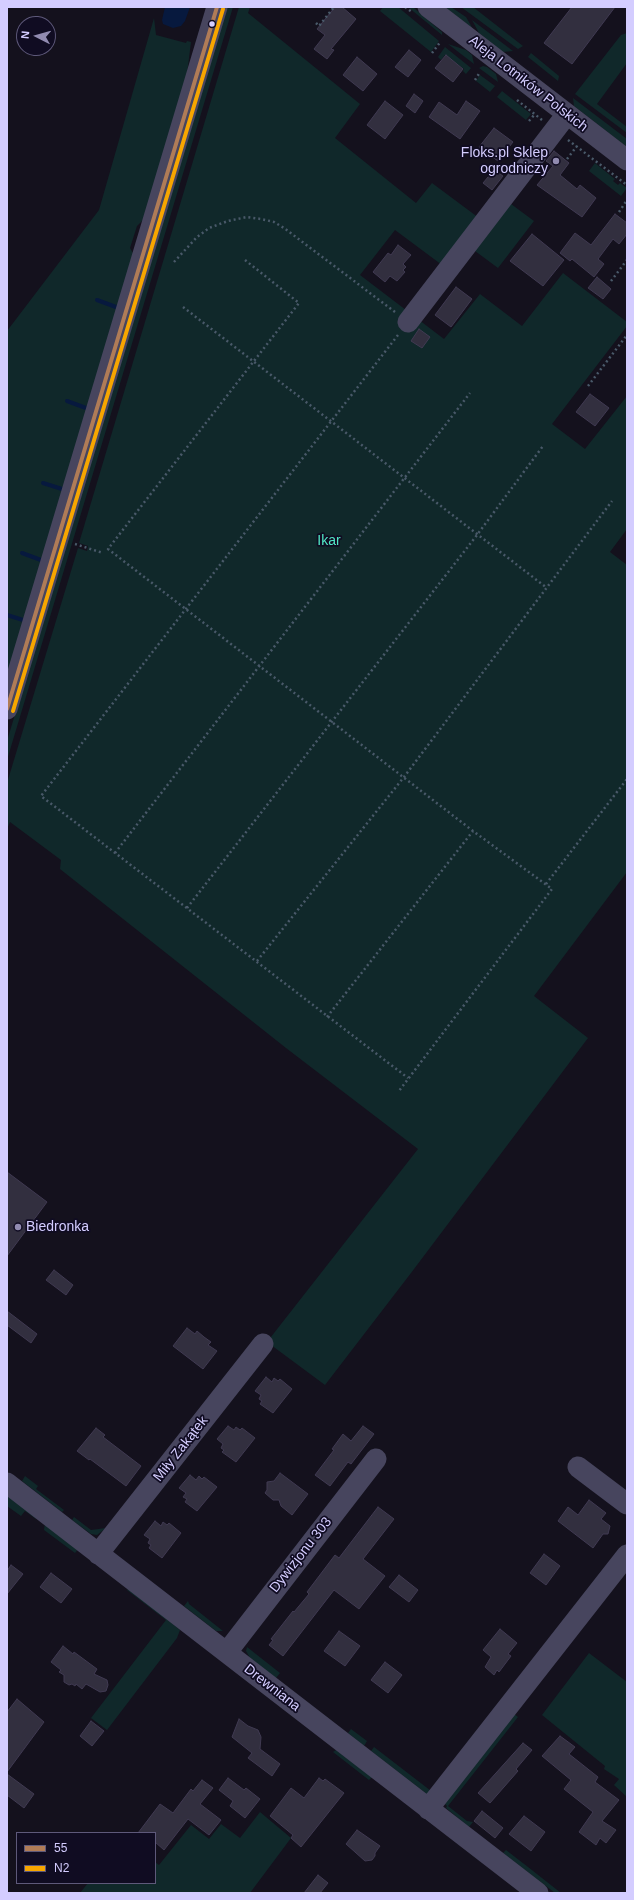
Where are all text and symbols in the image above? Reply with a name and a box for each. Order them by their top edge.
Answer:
north arrow [16,16,56,56]
unlabelled marker [207,19,217,29]
text: N [19,30,31,39]
street label: Aleja Lotników Polskich [465,32,591,136]
place label: Floks.pl Sklep ogrodniczy [461,145,548,178]
marker: Floks.pl Sklep ogrodniczy [551,156,561,166]
park label: Ikar [317,533,341,549]
place label: Biedronka [26,1219,89,1235]
marker: Biedronka [13,1222,23,1232]
street label: Miły Zakątek [150,1413,212,1485]
street label: Dywizjonu 303 [266,1514,336,1596]
street label: Drewniana [240,1661,304,1715]
legend [16,1832,156,1884]
text: 55 [54,1841,67,1855]
text: N2 [54,1861,69,1875]

